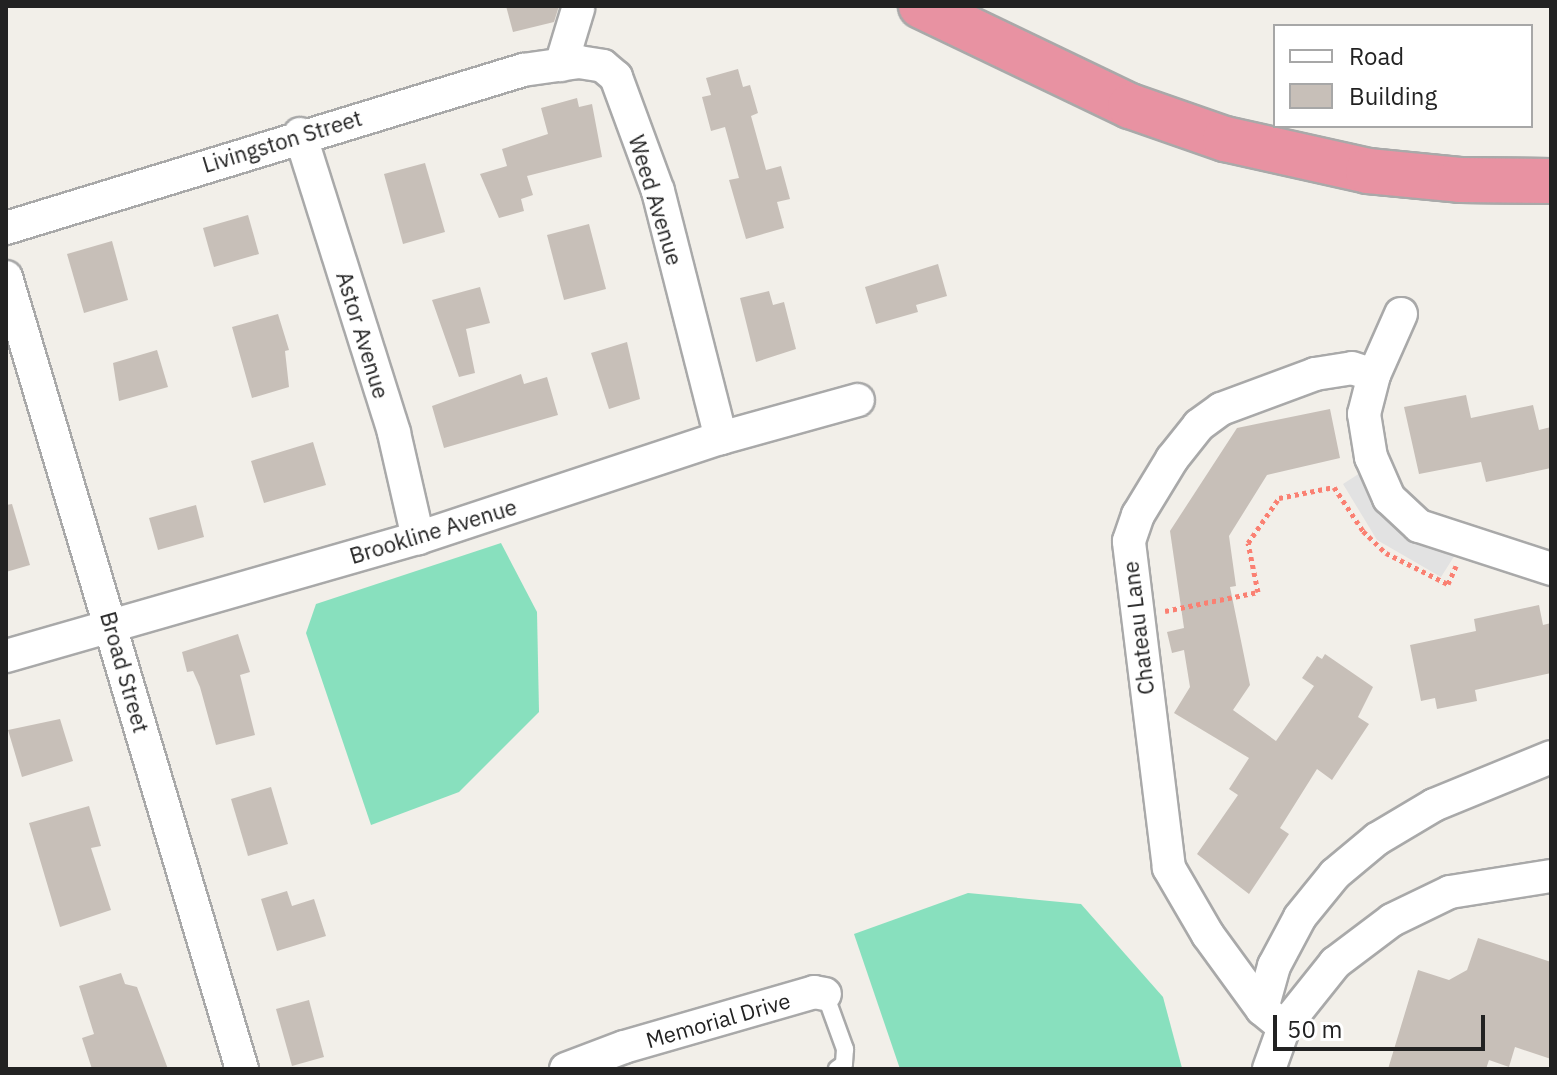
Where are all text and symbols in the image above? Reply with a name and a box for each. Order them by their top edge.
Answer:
legend [1273,24,1533,128]
text: Road [1349,40,1404,72]
text: Building [1349,80,1437,112]
street label: Livingston Street [199,104,365,178]
street label: Weed Avenue [624,132,688,268]
street label: Astor Avenue [331,268,395,402]
street label: Brookline Avenue [346,493,520,569]
street label: Chateau Lane [1117,560,1159,696]
street label: Broad Street [95,608,155,736]
street label: Memorial Drive [643,987,793,1053]
scale bar [1277,999,1489,1049]
text: 50 m [1287,1013,1342,1045]

